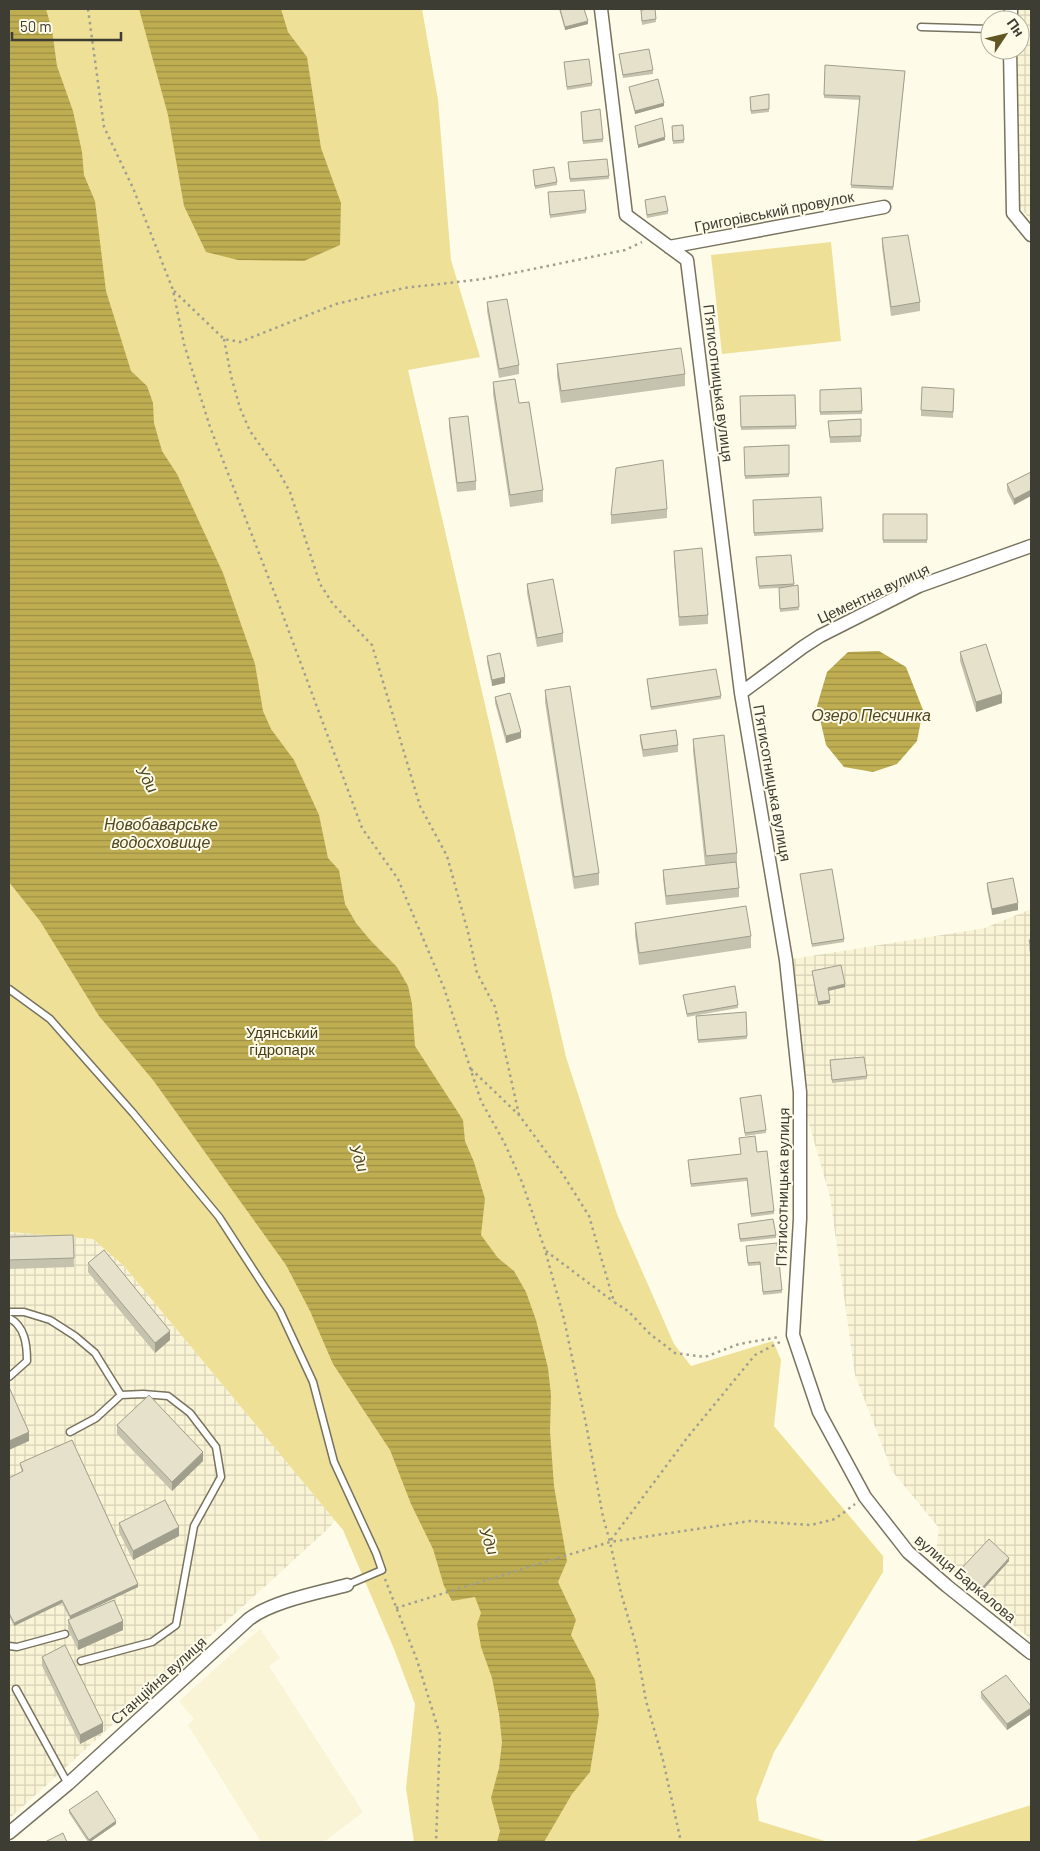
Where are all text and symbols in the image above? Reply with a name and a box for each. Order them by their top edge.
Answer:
scale bar [12,10,121,42]
north arrow [980,10,1030,60]
text: Пн [1004,15,1028,40]
text: 50 m [20,17,52,35]
street label: Григорівський провулок [693,187,856,235]
street label: П’ятисотницька вулиця [700,303,738,463]
street label: Цементна вулиця [814,559,932,627]
street label: П’ятисотницька вулиця [750,703,796,863]
water label: Озеро Песчинка [811,705,931,724]
water label: Уди [132,761,163,796]
water label: Новобаварське водосховище [104,814,218,851]
park label: Удянський гідропарк [246,1023,318,1058]
street label: П’ятисотницька вулиця [772,1107,792,1267]
water label: Уди [346,1141,374,1174]
water label: Уди [476,1524,504,1557]
street label: вулиця Баркалова [912,1530,1021,1626]
street label: Станційна вулиця [106,1632,210,1728]

